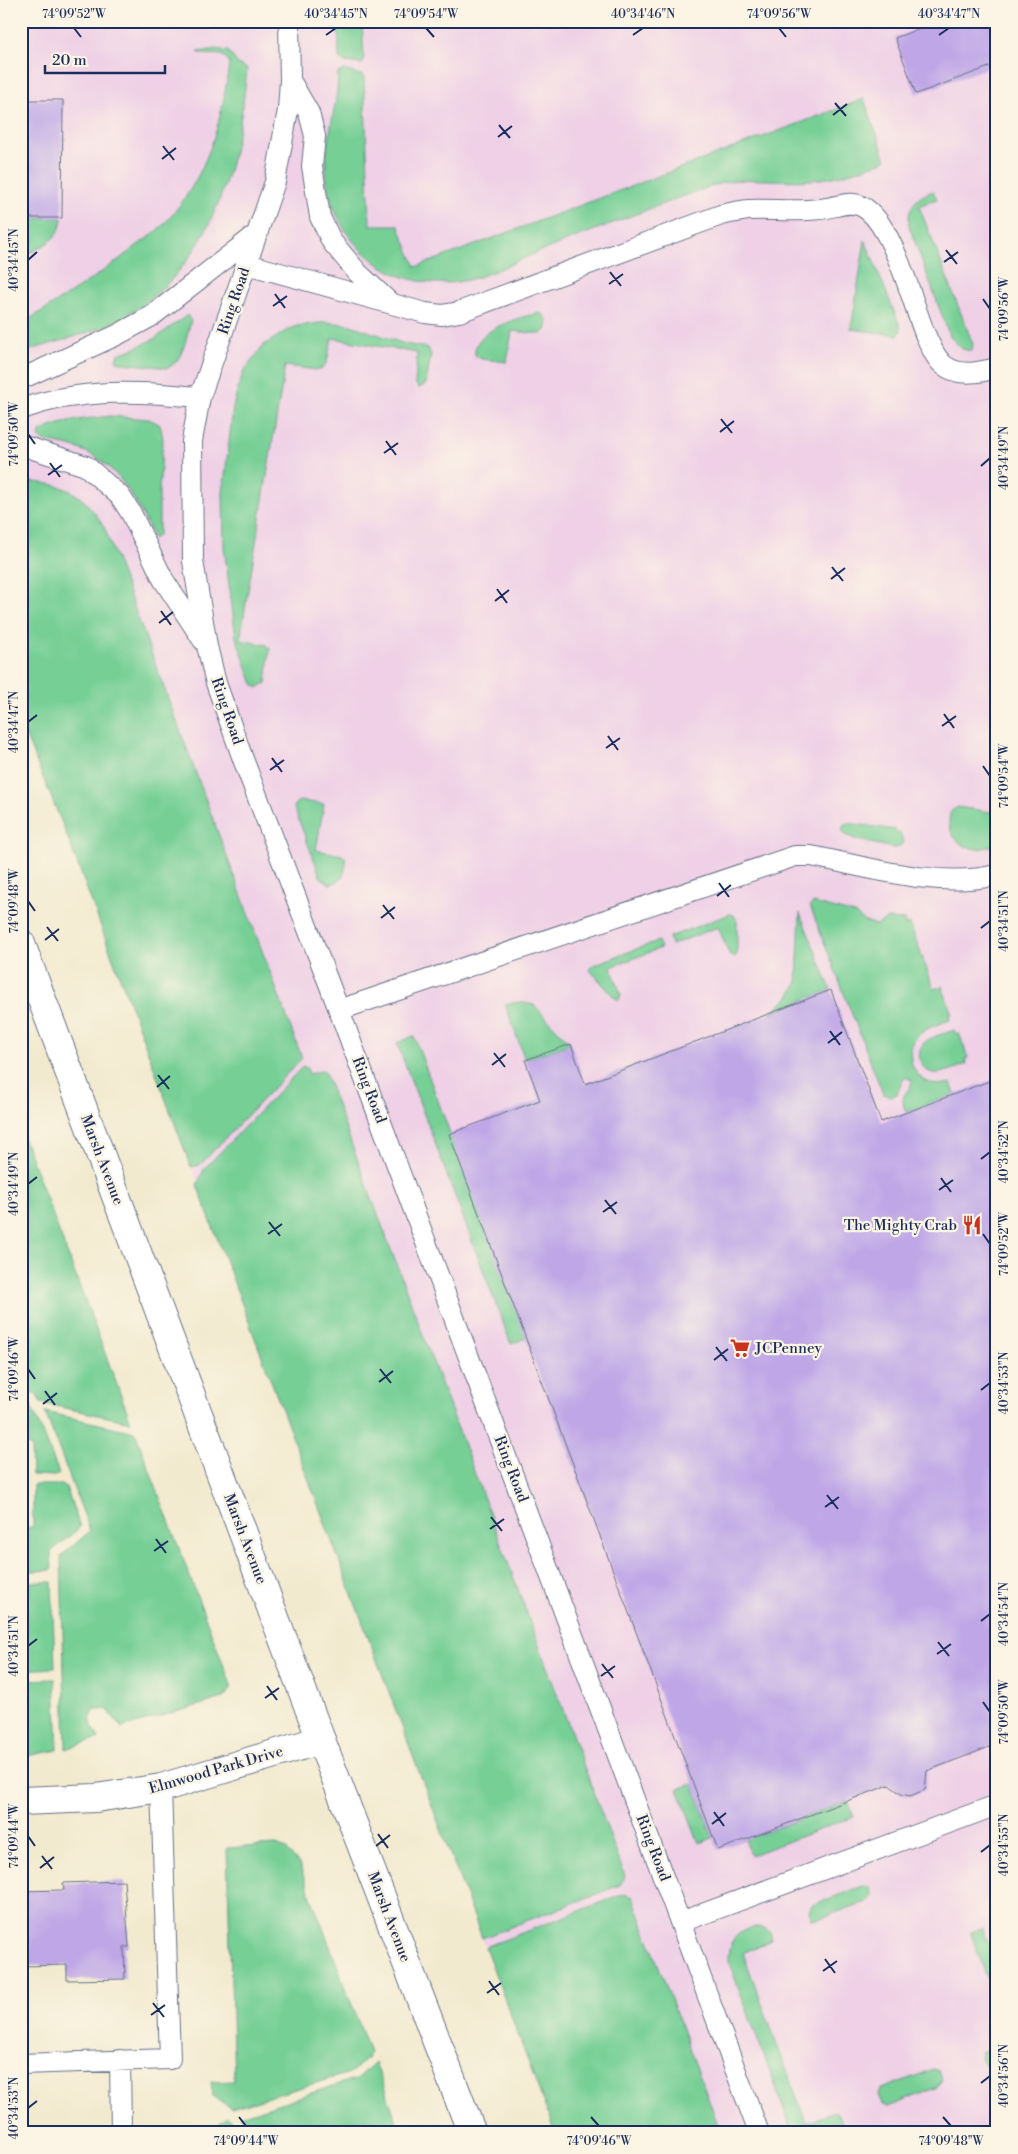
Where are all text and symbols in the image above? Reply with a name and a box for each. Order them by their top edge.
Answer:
text: 74°09'52"W [42,7,107,22]
text: 40°34'45"N [304,7,368,22]
text: 74°09'54"W [394,7,459,22]
text: 40°34'46"N [611,7,675,22]
text: 74°09'56"W [747,7,812,22]
text: 40°34'47"N [918,7,980,22]
scale bar [45,42,165,74]
text: 20 m [52,51,87,70]
text: 40°34'45"N [7,228,22,292]
street label: Ring Road [214,264,255,337]
text: 74°09'56"W [997,276,1012,341]
text: 74°09'50"W [7,400,22,466]
text: 40°34'49"N [997,426,1012,490]
street label: Ring Road [207,675,248,748]
text: 40°34'47"N [7,691,22,753]
text: 74°09'54"W [997,743,1012,808]
text: 74°09'48"W [7,867,22,933]
text: 40°34'51"N [997,890,1012,952]
street label: Ring Road [348,1054,391,1126]
street label: Marsh Avenue [76,1112,128,1208]
text: 40°34'52"N [997,1120,1012,1184]
text: 40°34'49"N [7,1152,22,1216]
text: 74°09'52"W [997,1211,1012,1276]
restaurant icon: The Mighty Crab [961,1214,983,1236]
place label: The Mighty Crab [844,1216,957,1235]
text: 74°09'46"W [7,1335,22,1401]
supermarket icon: JCPenney [729,1337,751,1359]
place label: JCPenney [754,1339,822,1358]
text: 40°34'53"N [997,1351,1012,1415]
street label: Ring Road [490,1433,533,1505]
street label: Marsh Avenue [219,1491,271,1587]
text: 40°34'54"N [997,1582,1012,1646]
text: 40°34'51"N [7,1615,22,1677]
text: 74°09'50"W [997,1678,1012,1744]
street label: Elmwood Park Drive [147,1742,285,1798]
text: 74°09'44"W [7,1802,22,1868]
street label: Ring Road [632,1812,675,1884]
text: 40°34'55"N [997,1813,1012,1877]
street label: Marsh Avenue [363,1869,415,1965]
text: 40°34'56"N [997,2044,1012,2108]
text: 40°34'53"N [7,2076,22,2140]
text: 74°09'44"W [214,2134,280,2149]
text: 74°09'46"W [567,2134,633,2149]
text: 74°09'48"W [919,2134,985,2149]

